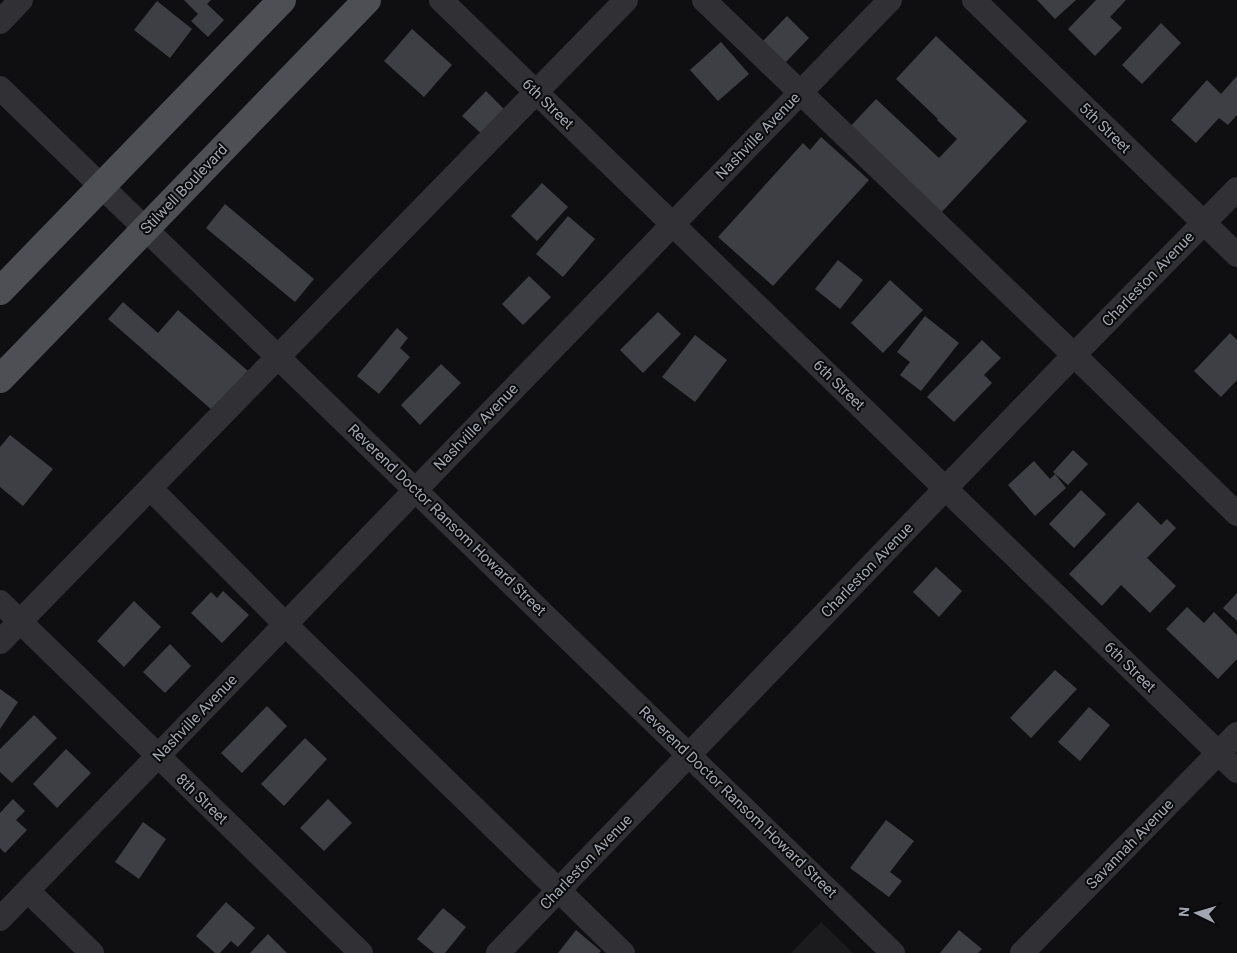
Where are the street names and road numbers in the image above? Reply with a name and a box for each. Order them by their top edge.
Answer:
street label: 6th Street [518,75,578,133]
street label: Nashville Avenue [712,89,804,183]
street label: 5th Street [1075,99,1135,157]
street label: Stilwell Boulevard [137,140,231,238]
street label: Charleston Avenue [1098,228,1198,330]
street label: 6th Street [809,356,869,414]
street label: Nashville Avenue [430,380,522,474]
street label: Reverend Doctor Ransom Howard Street [344,420,550,620]
street label: Charleston Avenue [817,519,917,621]
street label: 6th Street [1100,638,1160,696]
street label: Nashville Avenue [149,671,241,765]
street label: Reverend Doctor Ransom Howard Street [635,702,841,902]
street label: 8th Street [172,770,232,828]
street label: Savannah Avenue [1083,795,1178,893]
street label: Charleston Avenue [536,811,636,913]

